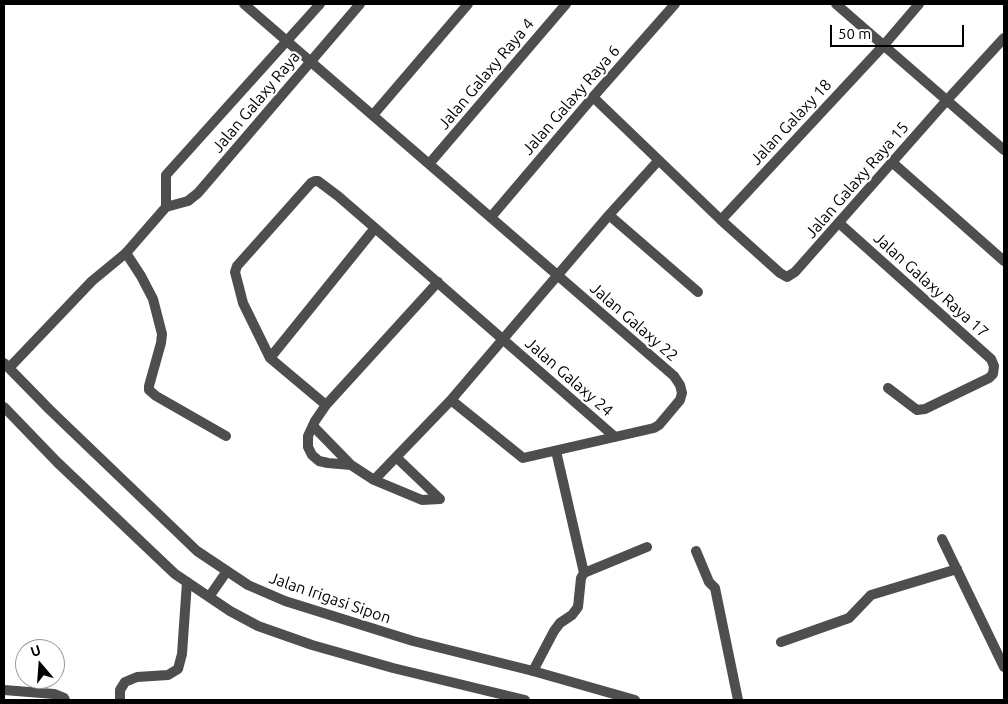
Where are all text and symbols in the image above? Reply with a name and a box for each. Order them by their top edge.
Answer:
street label: Jalan Galaxy Raya 4 [434,15,538,133]
scale bar [833,15,967,47]
text: 50 m [838,25,871,42]
street label: Jalan Galaxy Raya 6 [518,41,624,159]
street label: Jalan Galaxy Raya [208,47,304,157]
street label: Jalan Galaxy 18 [746,75,836,169]
street label: Jalan Galaxy Raya 15 [801,118,913,242]
street label: Jalan Galaxy Raya 17 [870,228,992,342]
street label: Jalan Galaxy 22 [586,279,682,365]
street label: Jalan Galaxy 24 [521,334,617,420]
street label: Jalan Irigasi Sipon [267,568,393,628]
north arrow [15,639,65,689]
text: U [29,642,43,660]

